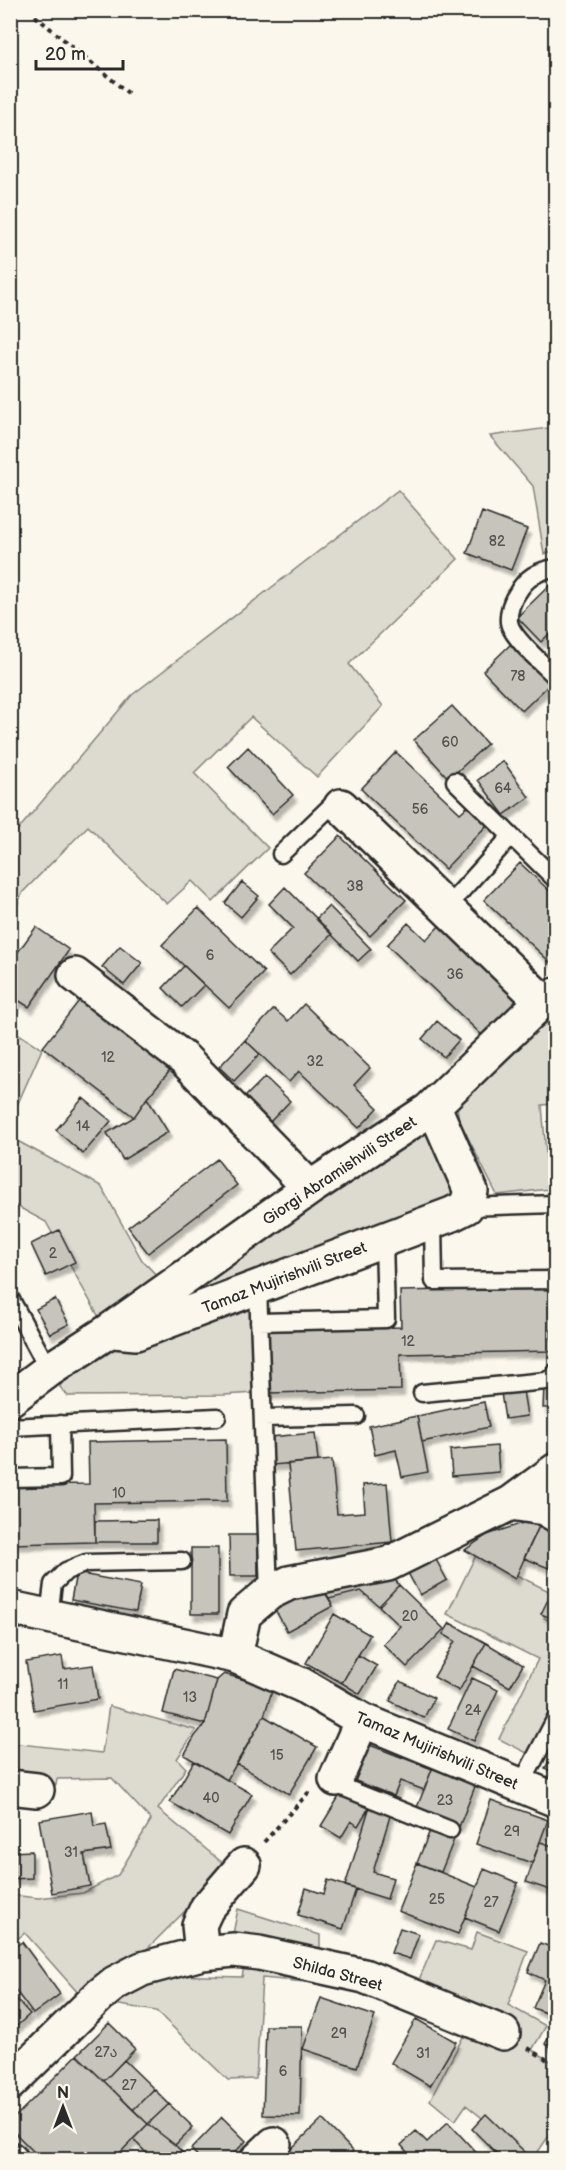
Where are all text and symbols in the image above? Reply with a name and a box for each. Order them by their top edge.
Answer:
scale bar [36,33,123,71]
text: 20 m [45,44,86,65]
house number: 82 [489,533,506,550]
house number: 78 [510,668,526,685]
house number: 60 [442,734,458,751]
house number: 64 [494,780,512,797]
house number: 56 [412,801,429,818]
house number: 38 [347,878,363,895]
house number: 6 [206,947,215,964]
house number: 36 [446,966,464,983]
house number: 12 [101,1049,116,1066]
house number: 32 [307,1053,324,1070]
street label: Giorgi Abramishvili Street [259,1113,420,1230]
house number: 14 [76,1118,90,1135]
street label: Tamaz Mujirishvili Street [200,1238,369,1319]
house number: 2 [49,1245,58,1262]
house number: 12 [401,1333,416,1350]
house number: 10 [112,1485,126,1502]
house number: 20 [402,1608,418,1625]
house number: 11 [58,1676,68,1693]
house number: 13 [183,1689,197,1706]
house number: 24 [465,1702,482,1719]
street label: Tamaz Mujirishvili Street [352,1709,521,1794]
house number: 15 [270,1747,284,1764]
house number: 40 [203,1790,219,1807]
house number: 23 [437,1792,453,1809]
house number: 29 [504,1823,520,1840]
house number: 31 [64,1844,78,1861]
house number: 25 [429,1891,445,1908]
house number: 27 [483,1894,499,1911]
street label: Shilda Street [291,1953,385,1996]
house number: 29 [331,2025,347,2042]
house number: 27ა [95,2044,117,2061]
house number: 31 [416,2045,430,2062]
house number: 6 [279,2063,288,2080]
north arrow [33,2077,93,2137]
house number: 27 [121,2077,137,2094]
text: N [57,2084,69,2103]

